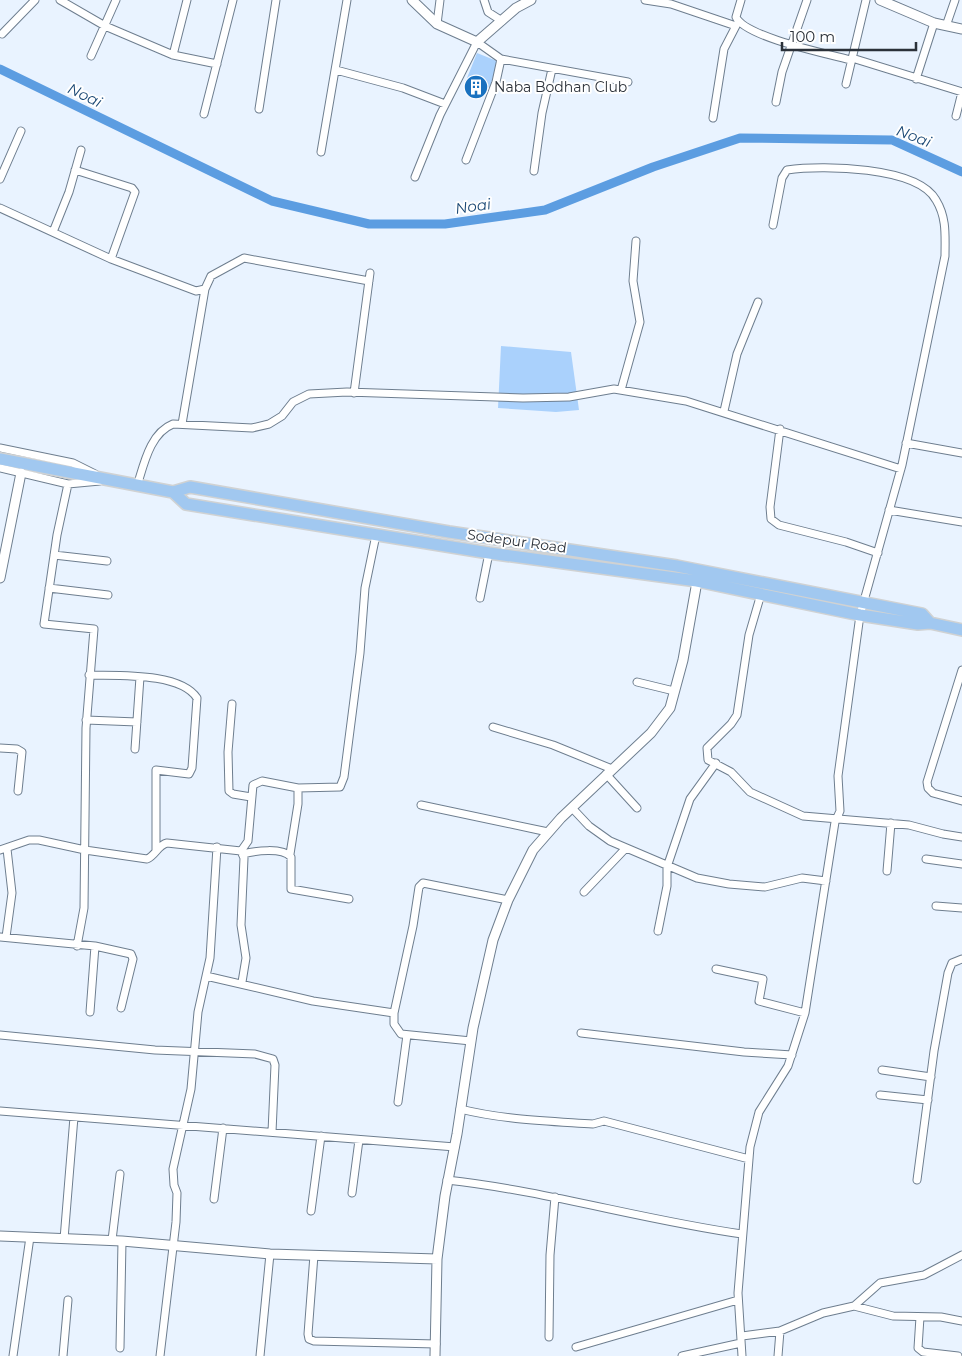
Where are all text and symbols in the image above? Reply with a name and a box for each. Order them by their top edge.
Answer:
scale bar [782,20,916,52]
text: 100 m [790,27,835,46]
building icon: Naba Bodhan Club [463,74,489,100]
place label: Naba Bodhan Club [494,78,627,96]
water label: Noai [65,79,106,112]
water label: Noai [894,121,935,152]
water label: Noai [454,194,493,218]
street label: Sodepur Road [466,525,568,557]

